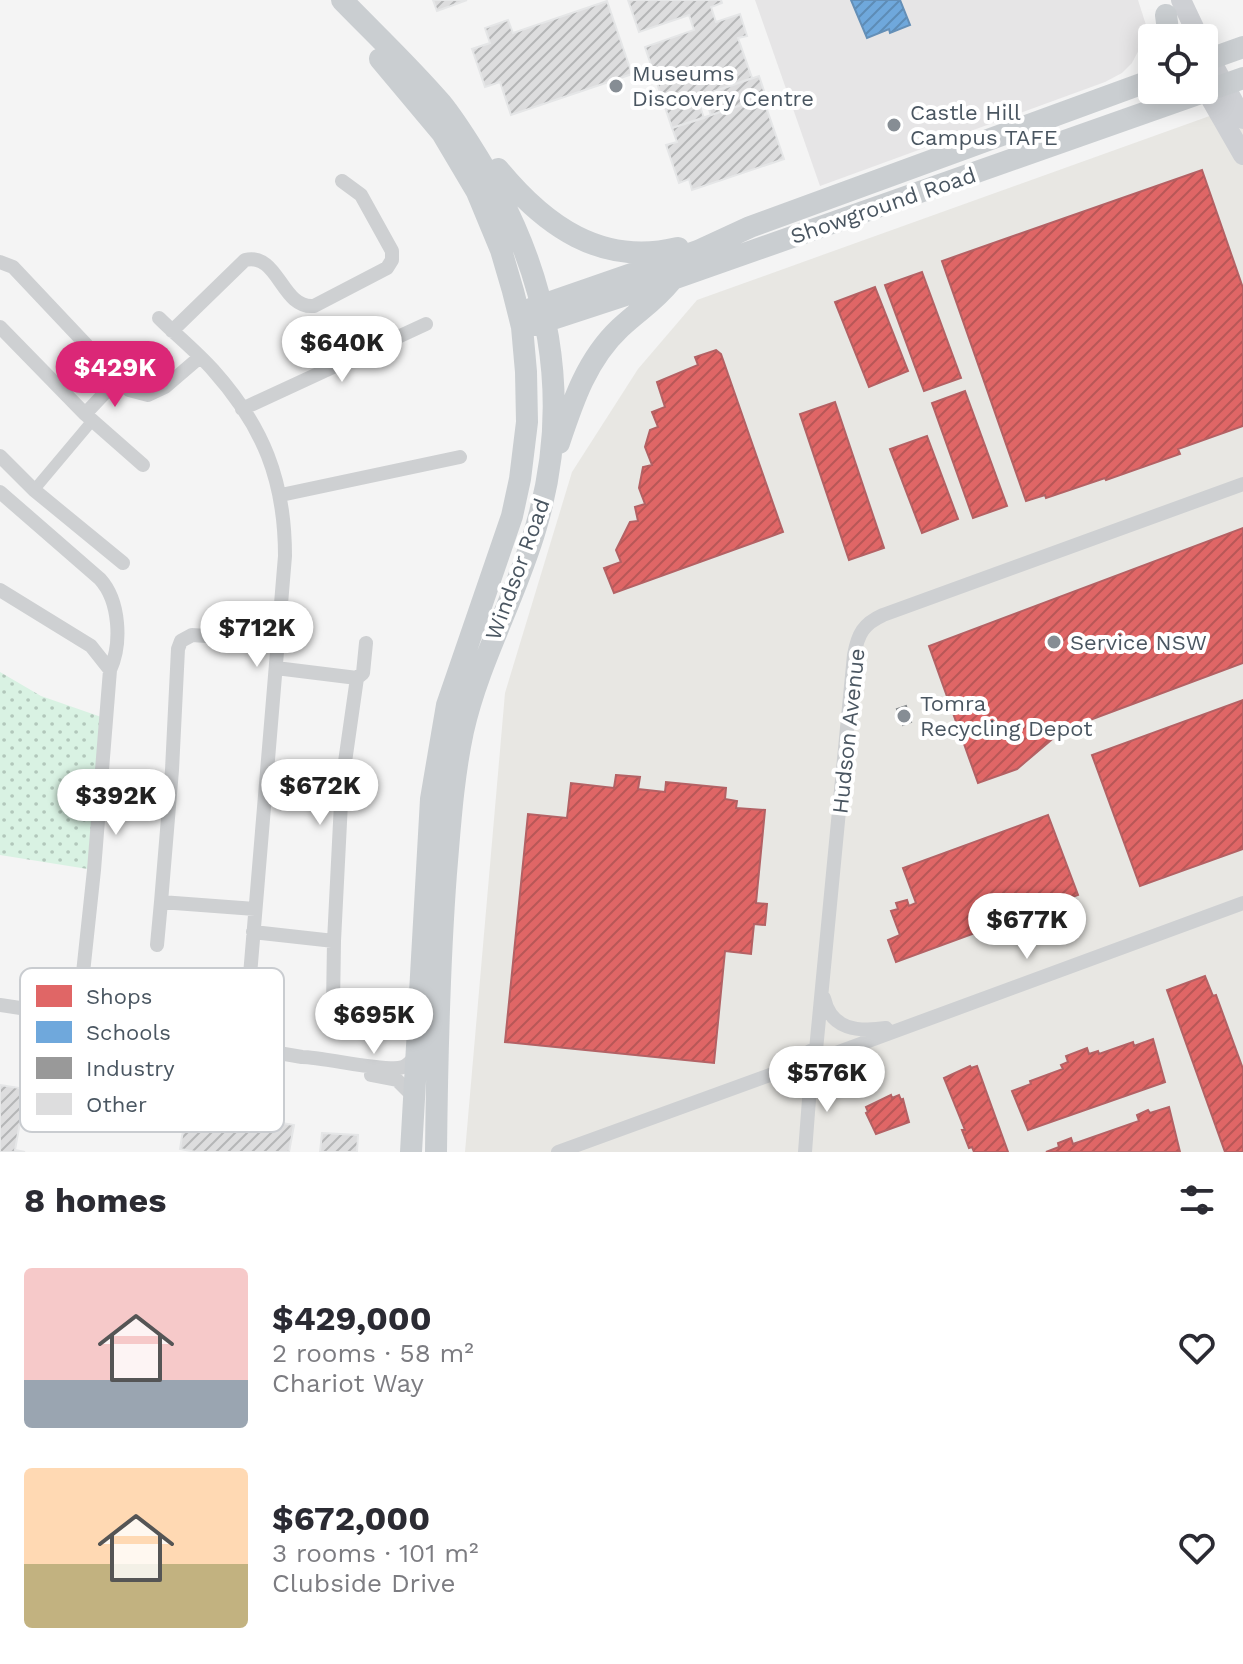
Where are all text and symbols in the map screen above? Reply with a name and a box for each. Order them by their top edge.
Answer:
map controls [1138,24,1218,104]
button: locate [1138,24,1218,104]
place label: Museums Discovery Centre [632,61,814,111]
marker: Museums Discovery Centre [607,77,625,95]
place label: Castle Hill Campus TAFE [910,100,1058,150]
marker: Castle Hill Campus TAFE [885,116,903,134]
street label: Showground Road [787,162,979,249]
pin: $640K [286,316,398,384]
text: $640K [300,327,384,357]
pin: $429K [59,341,171,409]
text: $429K [74,352,156,382]
street label: Windsor Road [480,495,555,643]
pin: $712K [201,601,313,669]
text: $712K [218,612,296,642]
place label: Service NSW [1070,630,1207,655]
marker: Service NSW [1045,633,1063,651]
street label: Hudson Avenue [827,647,870,815]
place label: Tomra Recycling Depot [920,691,1093,741]
marker: Tomra Recycling Depot [895,707,913,725]
pin: $672K [264,759,376,827]
pin: $392K [60,769,172,837]
text: $672K [279,770,361,800]
text: $392K [75,780,157,810]
pin: $677K [971,893,1083,961]
text: $677K [986,904,1068,934]
legend [20,968,284,1132]
text: Shops [86,984,152,1009]
pin: $695K [318,988,430,1056]
text: $695K [333,999,415,1029]
text: Schools [86,1020,171,1045]
pin: $576K [771,1046,883,1114]
text: Industry [86,1056,175,1081]
text: $576K [787,1057,867,1087]
text: Other [86,1092,147,1117]
icon: filters [1175,1178,1219,1222]
text: 8 homes [24,1180,166,1220]
text: $429,000 [272,1298,432,1338]
icon: home [88,1300,184,1396]
icon: heart [1175,1326,1219,1370]
text: 2 rooms · 58 m² [272,1338,474,1368]
text: Chariot Way [272,1368,424,1398]
text: $672,000 [272,1498,430,1538]
icon: home [88,1500,184,1596]
icon: heart [1175,1526,1219,1570]
text: 3 rooms · 101 m² [272,1538,479,1568]
text: Clubside Drive [272,1568,456,1598]

